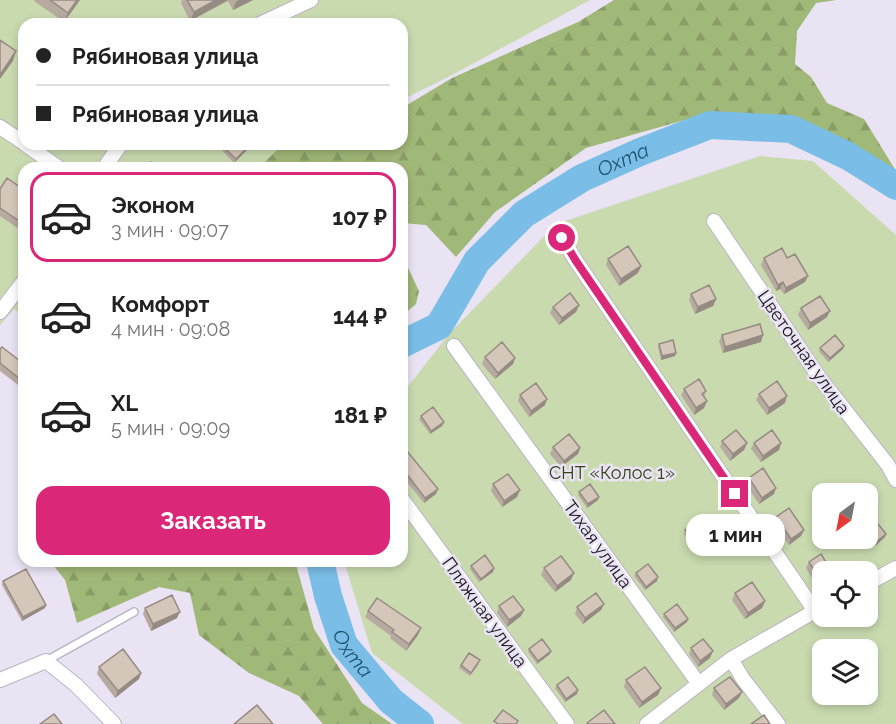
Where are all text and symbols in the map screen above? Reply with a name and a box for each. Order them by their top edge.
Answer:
text: Рябиновая улица [72,43,259,69]
text: Рябиновая улица [72,101,259,127]
water label: Охта [593,138,652,182]
icon: car [39,190,93,244]
text: Эконом [111,192,195,218]
text: 107 ₽ [332,204,387,230]
text: 3 мин · 09:07 [111,218,229,242]
route start [548,224,575,251]
street label: Цветочная улица [753,286,855,418]
icon: car [39,289,93,343]
text: Комфорт [111,291,209,317]
text: 144 ₽ [333,303,387,329]
text: 4 мин · 09:08 [111,317,230,341]
icon: car [39,388,93,442]
text: XL [111,390,138,416]
text: 181 ₽ [334,402,387,428]
text: 5 мин · 09:09 [111,416,230,440]
park label: СНТ «Колос 1» [549,462,675,483]
route end [721,480,748,507]
north arrow [812,483,878,549]
map controls [812,483,878,705]
button: Заказать [36,486,390,555]
street label: Тихая улица [559,496,637,592]
callout: 1 мин [686,515,784,557]
text: 1 мин [709,523,762,547]
street label: Пляжная улица [438,553,532,671]
button: locate [812,561,878,627]
water label: Охта [328,626,378,682]
button: layers [812,639,878,705]

